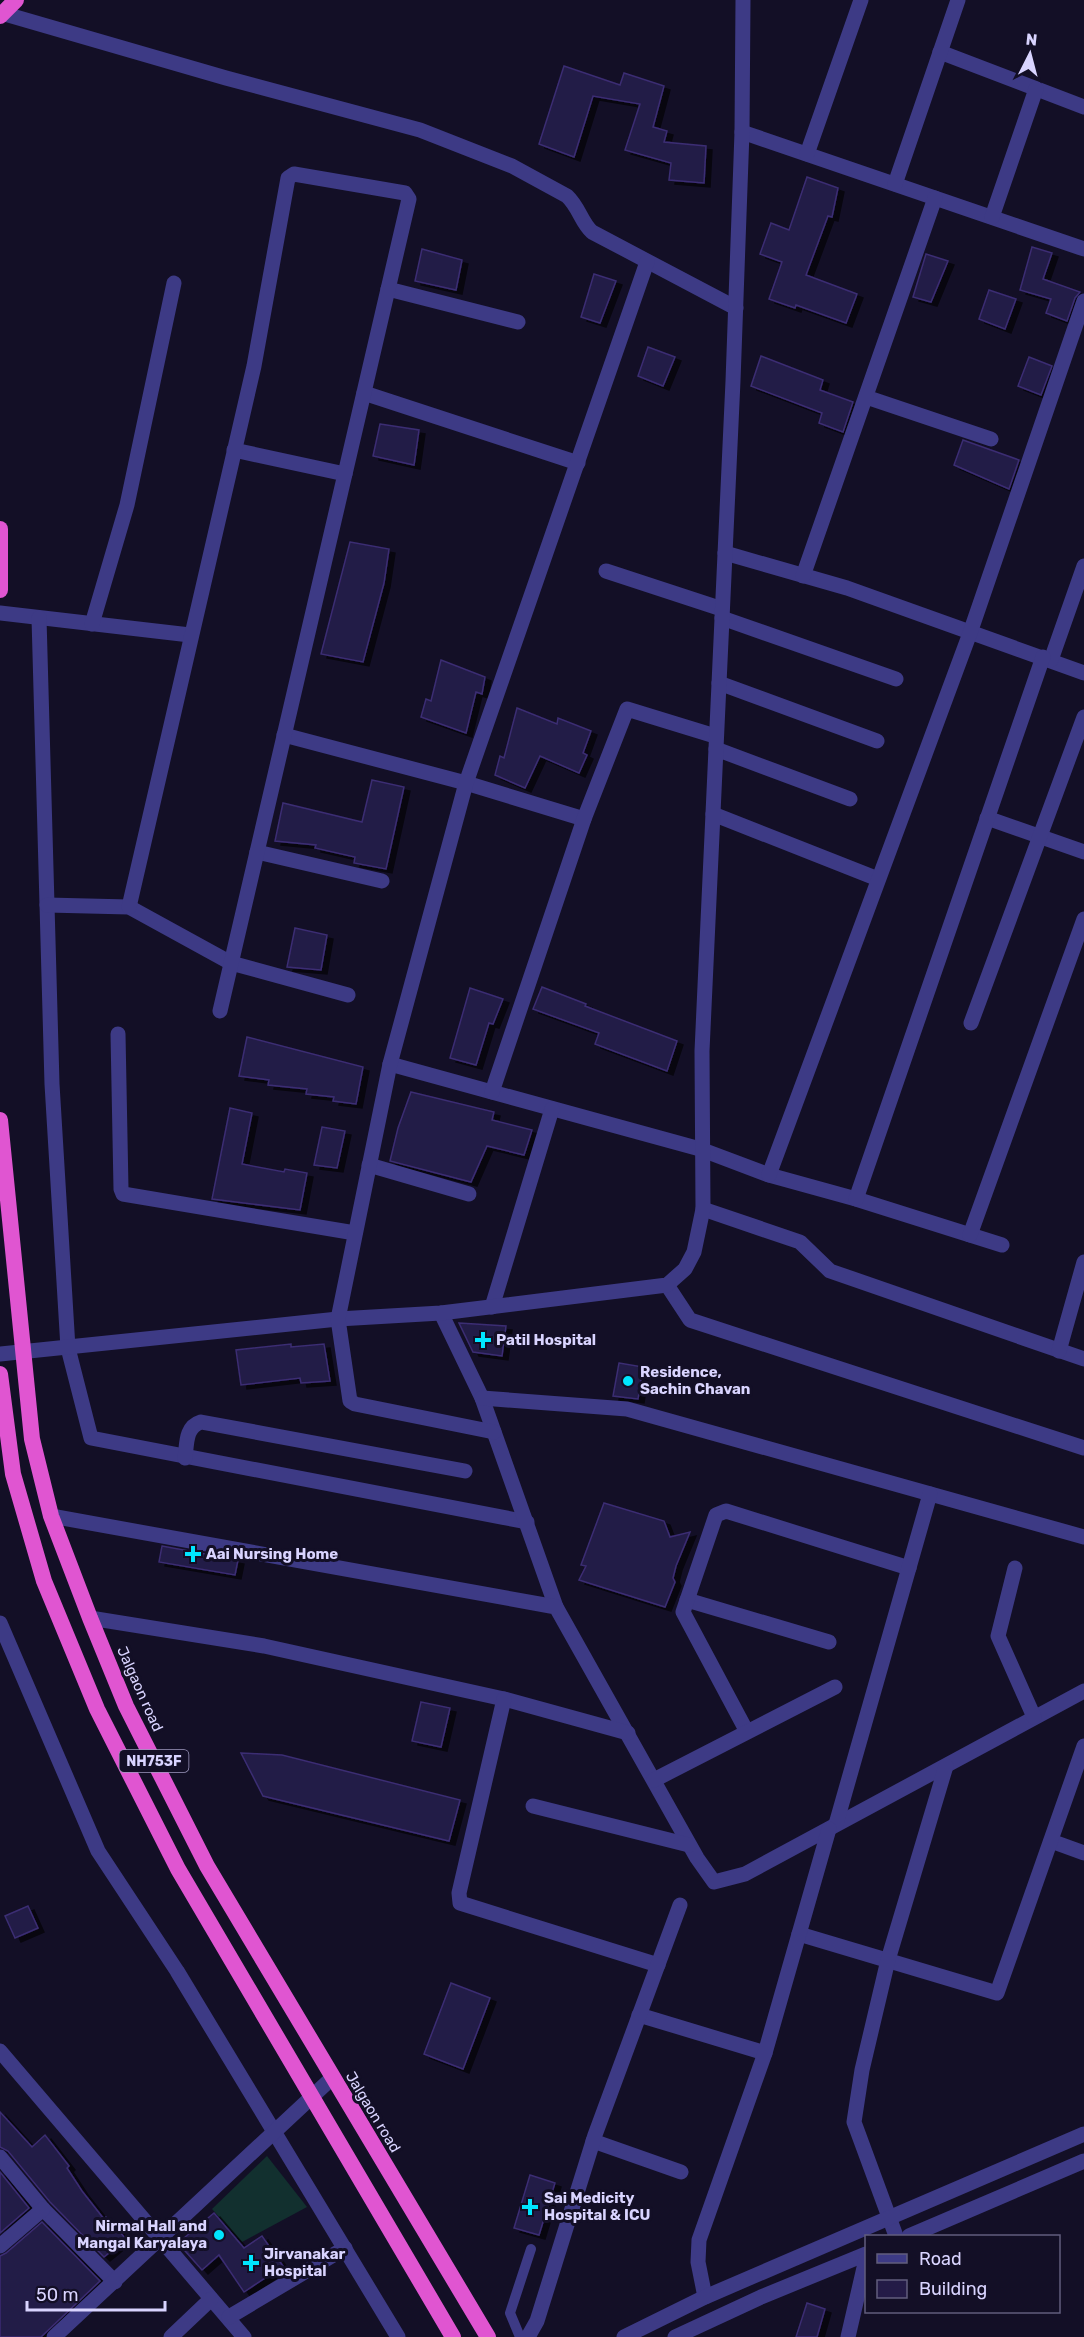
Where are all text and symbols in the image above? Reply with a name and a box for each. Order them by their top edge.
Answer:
north arrow [1000,24,1060,84]
text: N [1025,30,1038,50]
marker: Patil Hospital [474,1331,492,1349]
place label: Patil Hospital [496,1331,596,1349]
place label: Residence, Sachin Chavan [640,1363,751,1398]
marker: Residence, Sachin Chavan [621,1374,635,1388]
marker: Aai Nursing Home [184,1545,202,1563]
place label: Aai Nursing Home [206,1545,338,1563]
street label: Jalgaon road [113,1644,167,1734]
road number: NH753F [120,1750,188,1772]
street label: Jalgaon road [342,2068,404,2156]
place label: Sai Medicity Hospital & ICU [544,2189,650,2224]
marker: Sai Medicity Hospital & ICU [521,2198,539,2216]
place label: Nirmal Hall and Mangal Karyalaya [77,2217,207,2252]
marker: Nirmal Hall and Mangal Karyalaya [212,2228,226,2242]
legend [865,2235,1060,2313]
place label: Jirvanakar Hospital [264,2245,346,2280]
text: Road [919,2248,962,2270]
marker: Jirvanakar Hospital [242,2254,260,2272]
scale bar [27,2274,165,2312]
text: Building [919,2278,987,2300]
text: 50 m [36,2284,79,2306]

